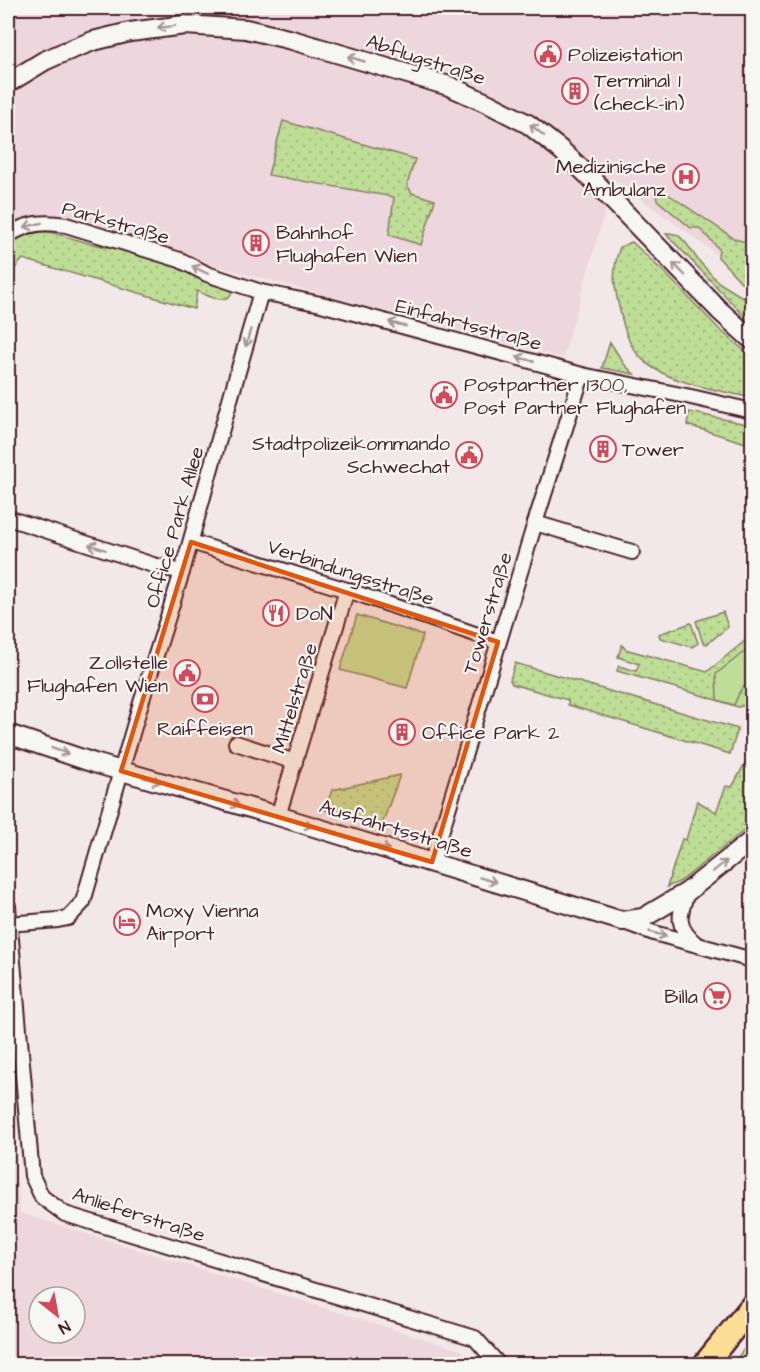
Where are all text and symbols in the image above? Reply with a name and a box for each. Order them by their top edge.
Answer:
one-way arrow [156,22,176,33]
street label: Abflugstraße [362,27,489,93]
public building icon: Polizeistation [533,39,563,69]
place label: Polizeistation [568,41,683,69]
one-way arrow [347,53,366,64]
place label: Terminal 1 (check-in) [594,67,685,118]
building icon: Terminal 1 (check-in) [560,76,590,106]
one-way arrow [529,124,545,137]
place label: Medizinische Ambulanz [556,153,666,204]
hospital icon: Medizinische Ambulanz [671,162,701,192]
street label: Parkstraße [59,194,173,252]
place label: Bahnhof Flughafen Wien [276,219,417,271]
one-way arrow [24,220,43,232]
building icon: Bahnhof Flughafen Wien [241,228,271,258]
one-way arrow [672,261,687,276]
one-way arrow [192,264,210,276]
street label: Einfahrtsstraße [392,292,545,358]
one-way arrow [388,318,407,330]
one-way arrow [242,329,253,348]
one-way arrow [516,353,535,365]
place label: Postpartner 1300, Post Partner Flughafen [464,371,686,423]
public building icon: Postpartner 1300, Post Partner Flughafen [429,380,459,410]
place label: Stadtpolizeikommando Schwechat [252,430,450,481]
building icon: Tower [588,434,618,464]
place label: Tower [622,436,684,464]
public building icon: Stadtpolizeikommando Schwechat [454,440,484,470]
street label: Office Park Allee [139,443,211,611]
street label: Verbindungsstraße [263,533,438,614]
one-way arrow [88,541,107,552]
street label: Towerstraße [456,549,520,678]
restaurant icon: DoN [261,598,291,628]
place label: DoN [296,600,333,628]
street label: Mittelstraße [265,639,325,757]
place label: Zollstelle Flughafen Wien [27,649,168,701]
public building icon: Zollstelle Flughafen Wien [172,658,202,688]
bank icon: Raiffeisen [190,684,220,714]
place label: Raiffeisen [157,715,253,743]
building icon: Office Park 2 [387,717,417,747]
place label: Office Park 2 [422,719,560,747]
one-way arrow [50,747,69,758]
one-way arrow [142,775,161,786]
street label: Ausfahrtsstraße [316,792,476,866]
one-way arrow [221,797,240,809]
one-way arrow [294,819,313,830]
one-way arrow [371,842,390,853]
one-way arrow [712,860,728,873]
one-way arrow [478,875,497,886]
place label: Moxy Vienna Airport [146,897,259,948]
hotel icon: Moxy Vienna Airport [112,907,142,937]
one-way arrow [648,929,667,940]
supermarket icon: Billa [702,981,732,1011]
place label: Billa [664,983,698,1011]
street label: Anlieferstraße [69,1180,209,1250]
north arrow [27,1285,87,1345]
text: N [54,1315,74,1339]

